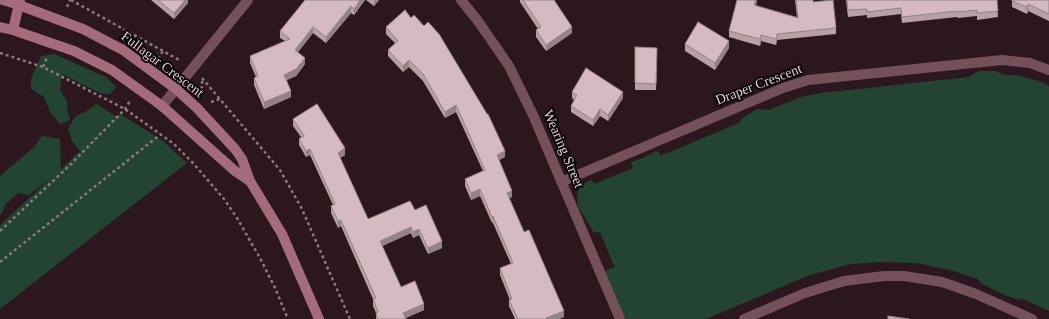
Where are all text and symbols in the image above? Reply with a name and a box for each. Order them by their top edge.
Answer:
street label: Fullagar Crescent [117,28,207,102]
street label: Draper Crescent [713,61,805,109]
street label: Wearing Street [539,107,587,191]

